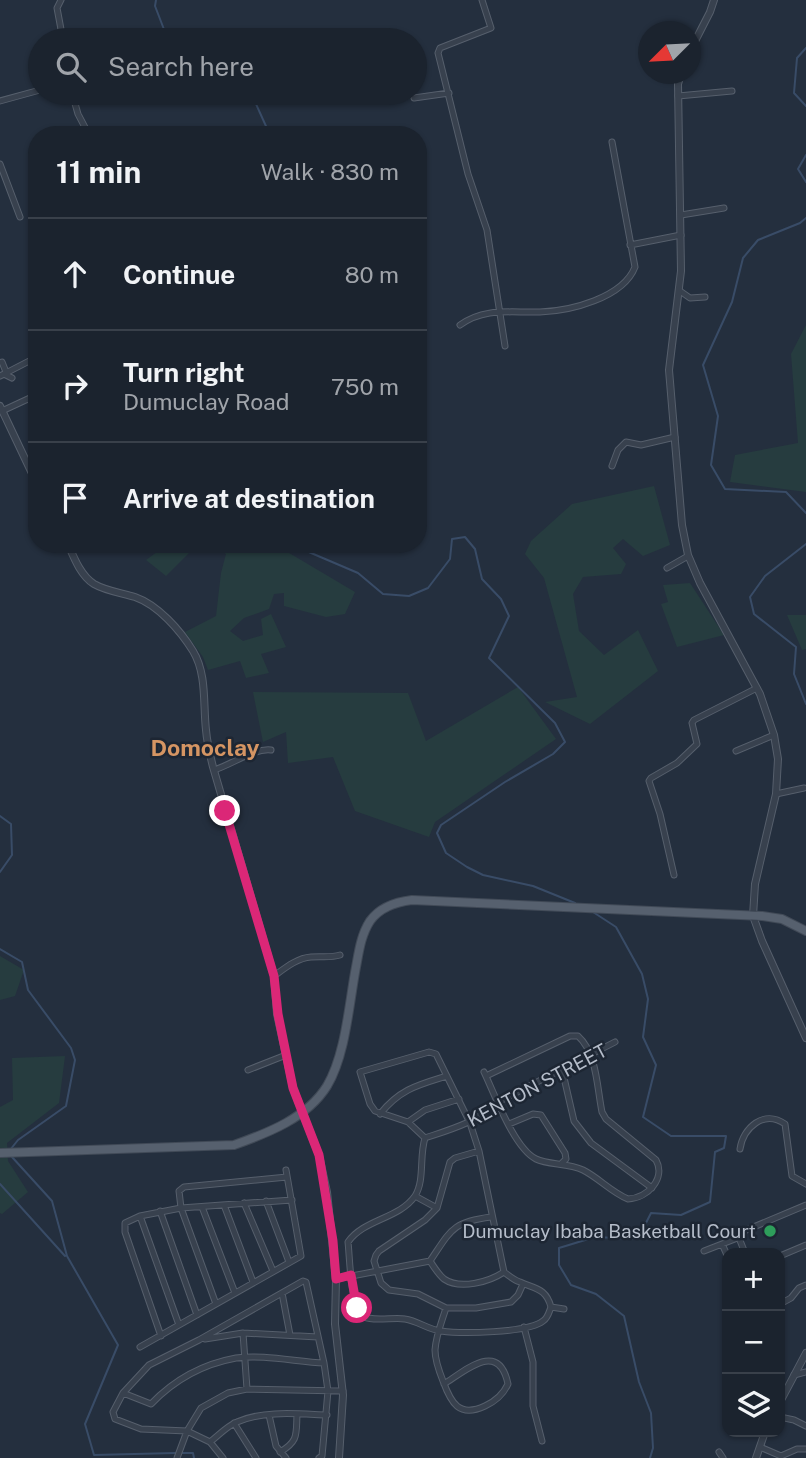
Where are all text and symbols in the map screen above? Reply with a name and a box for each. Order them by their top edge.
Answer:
north arrow [638,21,701,84]
search box [28,28,427,105]
icon: search [52,48,90,86]
text: Search here [108,51,254,82]
text: 11 min [56,154,141,190]
text: Walk · 830 m [261,158,399,185]
icon: ahead [56,255,94,293]
text: Continue [123,259,235,290]
text: 80 m [345,261,399,288]
text: Turn right [123,357,245,388]
icon: right [56,367,94,405]
text: 750 m [331,373,399,400]
text: Dumuclay Road [123,388,290,415]
icon: arrive [56,479,94,517]
text: Arrive at destination [123,483,375,514]
district label: Domoclay [150,734,260,761]
route end [209,795,240,826]
street label: KENTON STREET [463,1039,611,1131]
place label: Dumuclay Ibaba Basketball Court [462,1220,756,1242]
marker: Dumuclay Ibaba Basketball Court [762,1223,778,1239]
map controls [722,1248,785,1437]
button: + [722,1248,785,1311]
route start [341,1292,372,1323]
button: − [722,1311,785,1374]
button: layers [722,1374,785,1437]

